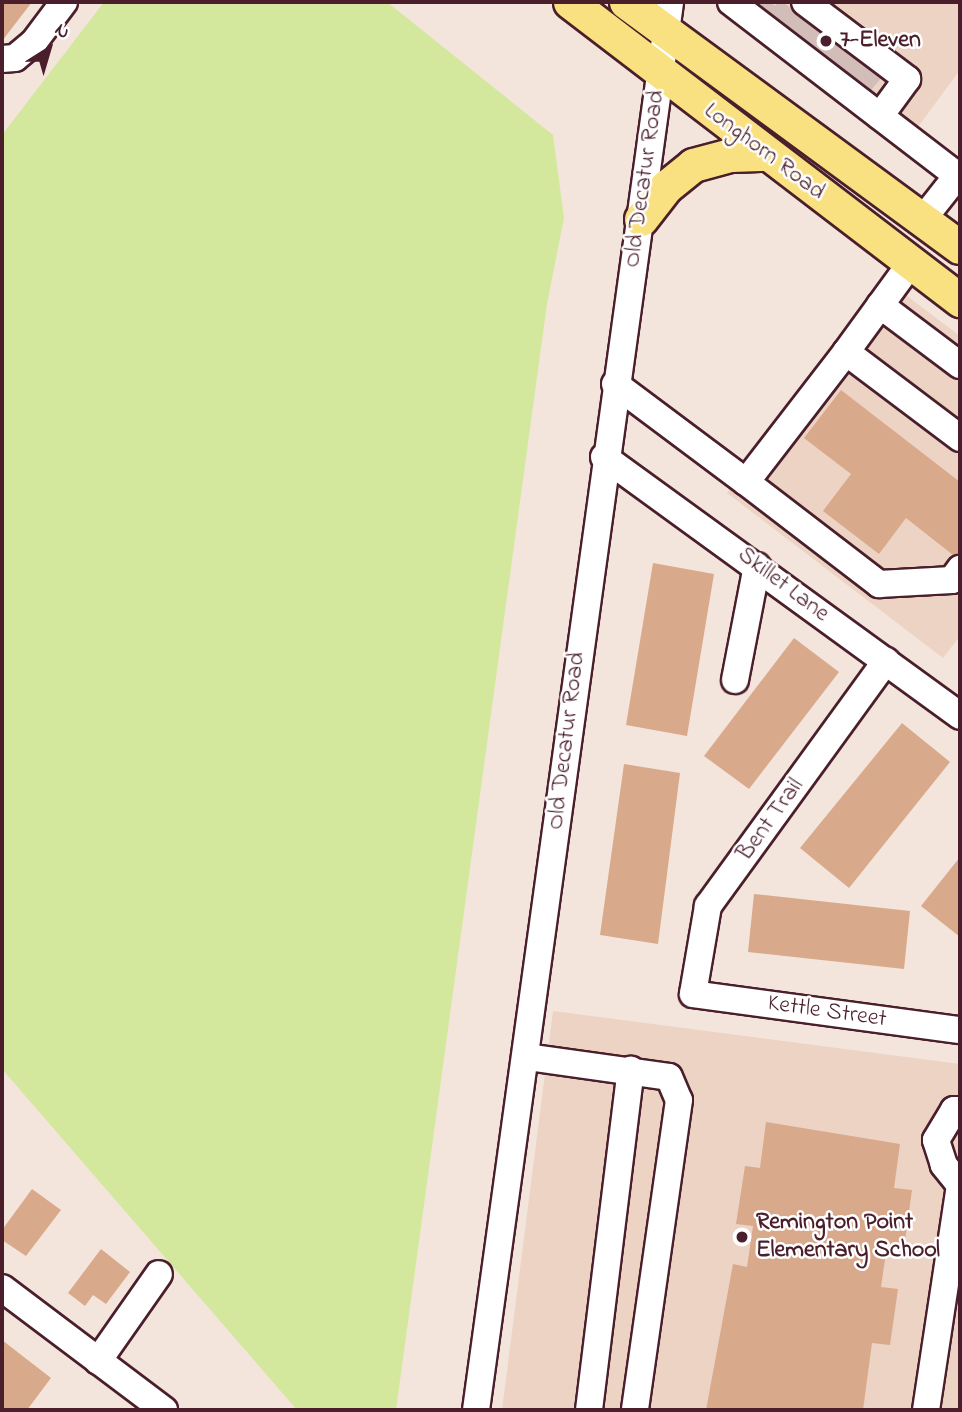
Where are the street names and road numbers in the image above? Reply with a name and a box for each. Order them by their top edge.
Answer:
street label: Old Decatur Road [618,89,672,269]
street label: Longhorn Road [698,97,830,207]
street label: Skillet Lane [731,541,835,629]
street label: Old Decatur Road [542,651,592,831]
street label: Bent Trail [731,773,811,867]
street label: Kettle Street [766,989,888,1035]

